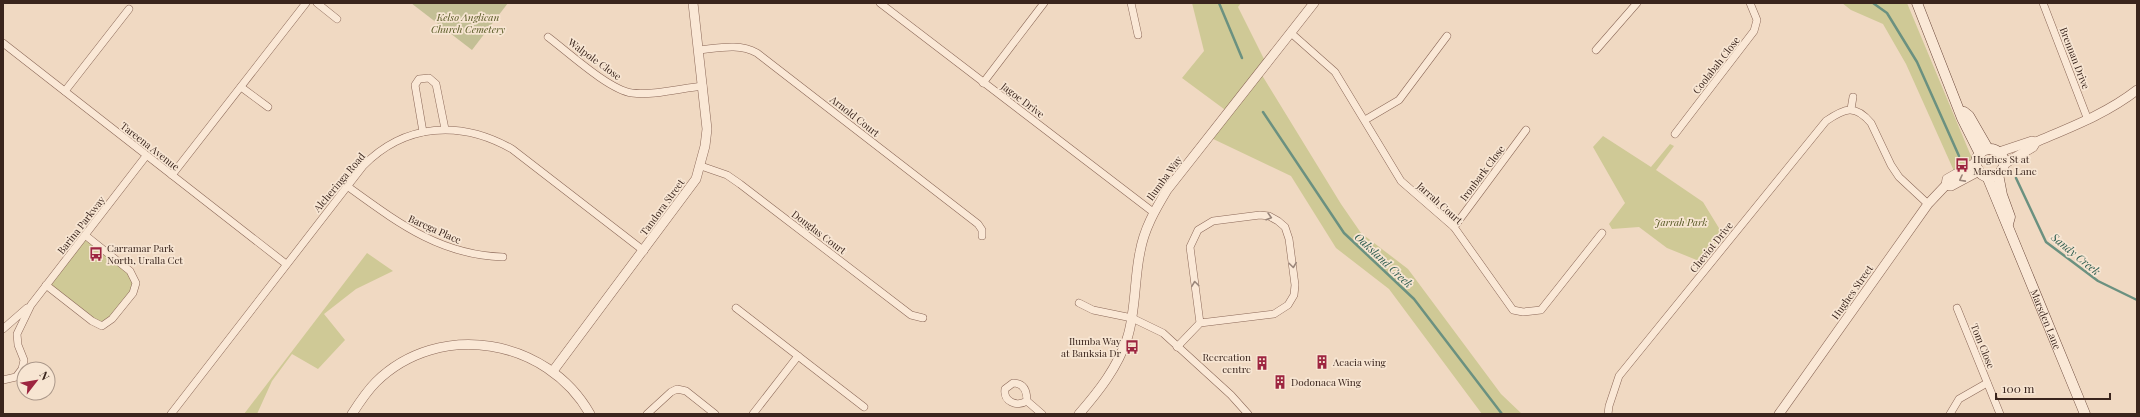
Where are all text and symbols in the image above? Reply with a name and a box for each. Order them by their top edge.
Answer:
park label: Kelso Anglican Church Cemetery [431,10,505,36]
street label: Brennan Drive [2057,25,2093,91]
street label: Coolabah Close [1689,33,1743,97]
street label: Walpole Close [565,34,624,83]
street label: Jagoe Drive [998,79,1047,121]
street label: Arnold Court [827,92,883,140]
street label: Tareena Avenue [118,119,182,173]
street label: Ironbark Close [1456,142,1508,204]
street label: Alcheringa Road [309,149,368,215]
place label: Hughes St at Marsden Lane [1973,152,2037,178]
street label: Ilumba Way [1143,153,1185,203]
bus stop icon: Hughes St at Marsden Lane [1954,157,1970,173]
street label: Tandora Street [637,175,688,238]
one-way arrow [1959,175,1967,182]
street label: Jarrah Court [1414,178,1466,227]
street label: Barina Parkway [54,193,108,257]
street label: Douglas Court [789,207,849,257]
street label: Barega Place [406,211,464,247]
one-way arrow [1265,213,1272,221]
park label: Jarrah Park [1655,215,1707,229]
street label: Cheviot Drive [1686,219,1736,275]
water label: Oaksland Creek [1352,229,1417,291]
water label: Sandy Creek [2047,229,2104,279]
place label: Carramar Park North, Uralla Cct [107,241,183,267]
bus stop icon: Carramar Park North, Uralla Cct [88,246,104,262]
one-way arrow [1288,262,1297,268]
street label: Hughes Street [1828,262,1876,322]
one-way arrow [1191,281,1200,287]
street label: Marsden Lane [2027,287,2065,352]
street label: Tom Close [1968,321,1998,371]
place label: Ilumba Way at Banksia Dr [1061,334,1122,360]
bus stop icon: Ilumba Way at Banksia Dr [1124,339,1140,355]
place label: Recreation centre [1202,350,1251,376]
building icon: Acacia wing [1314,354,1330,370]
building icon: Recreation centre [1254,355,1270,371]
place label: Acacia wing [1332,355,1387,369]
north arrow [16,361,56,401]
text: N [37,368,54,383]
building icon: Dodonaea Wing [1272,374,1288,390]
place label: Dodonaea Wing [1291,375,1362,389]
scale bar [1996,375,2110,401]
text: 100 m [2002,380,2035,396]

